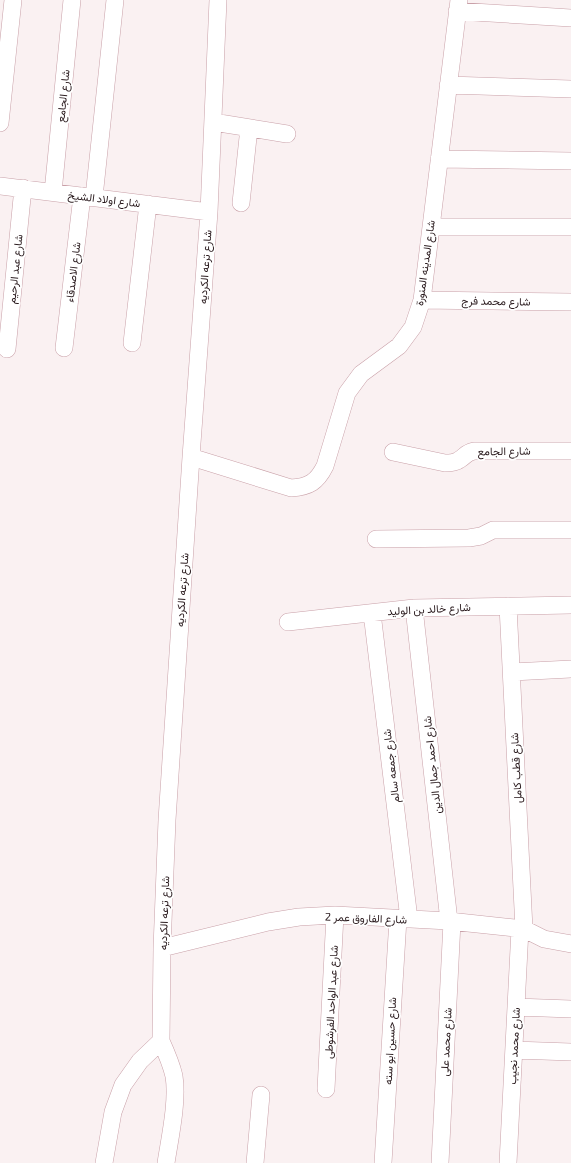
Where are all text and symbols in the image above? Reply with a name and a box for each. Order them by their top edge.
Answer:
street label: شارع الجامع [53,69,74,123]
street label: شارع اولاد الشيخ [67,188,141,211]
street label: شارع المدينه المنورة [412,219,439,307]
street label: شارع ترعه الكرديه [195,229,216,305]
street label: شارع عبد الرحيم [4,233,27,305]
street label: شارع الاصدقاء [62,241,85,303]
street label: شارع محمد فرج [461,293,531,310]
street label: شارع الجامع [477,444,531,459]
street label: شارع ترعه الكرديه [172,552,193,628]
street label: شارع خالد بن الوليد [387,600,471,619]
street label: شارع احمد جمال الدين [420,715,445,815]
street label: شارع جمعه سالم [379,728,403,804]
street label: شارع قطب كامل [507,732,526,804]
street label: شارع ترعه الكرديه [156,875,173,950]
street label: شارع الفاروق عمر 2 [325,910,408,927]
street label: شارع عبد الواحد الفرشوطى [321,945,342,1059]
street label: شارع حسين ابو سته [381,997,400,1085]
street label: شارع محمد على [437,1007,456,1077]
street label: شارع محمد نجيب [505,1007,524,1085]

